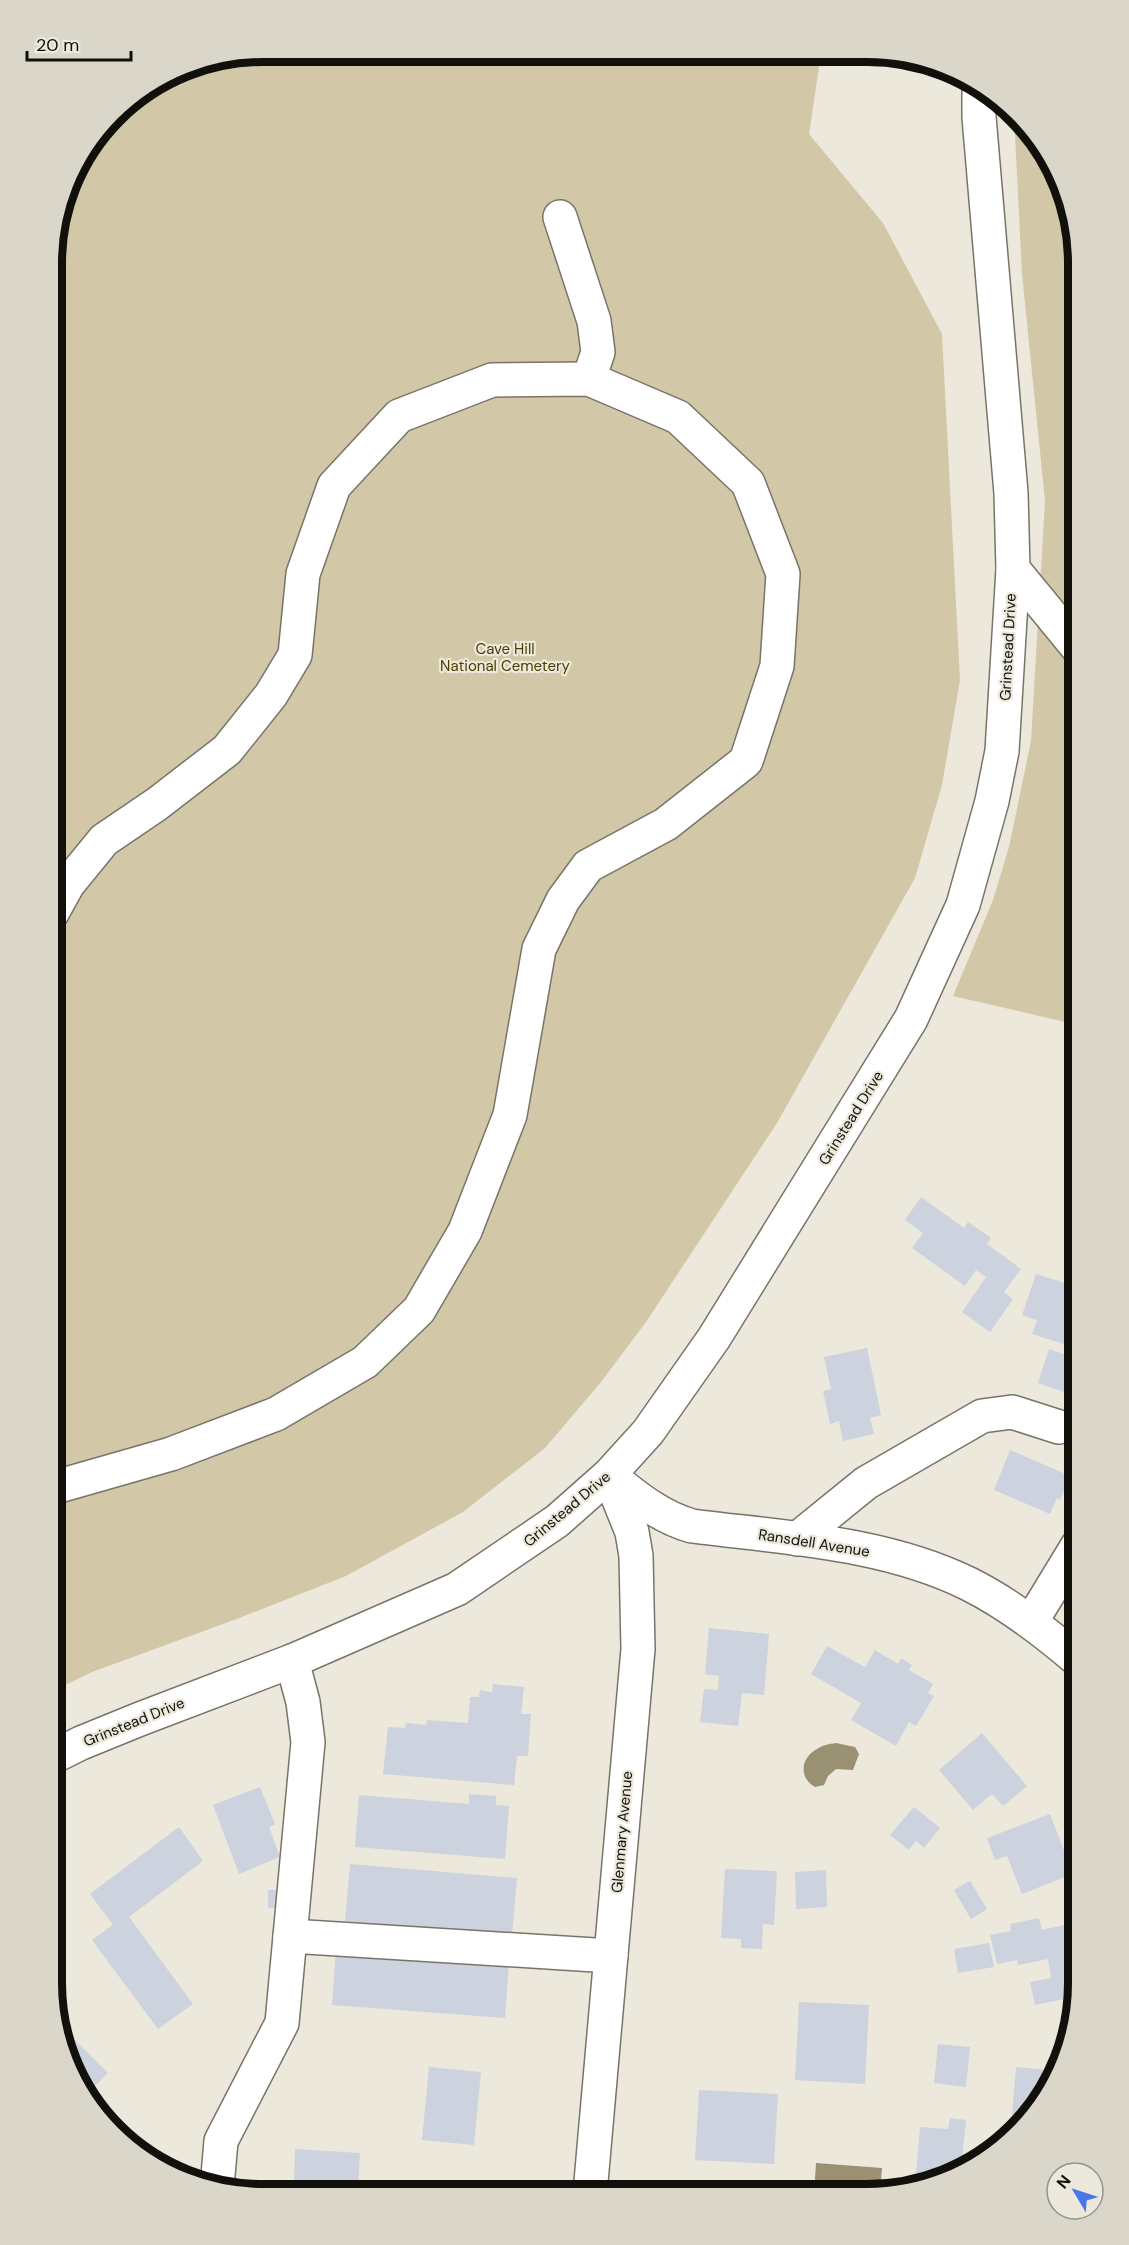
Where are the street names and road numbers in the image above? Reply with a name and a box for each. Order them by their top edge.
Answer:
street label: Grinstead Drive [995,593,1021,701]
street label: Grinstead Drive [814,1067,888,1169]
street label: Grinstead Drive [519,1467,615,1551]
street label: Ransdell Avenue [757,1524,871,1562]
street label: Grinstead Drive [80,1693,188,1751]
street label: Glenmary Avenue [607,1770,637,1894]

